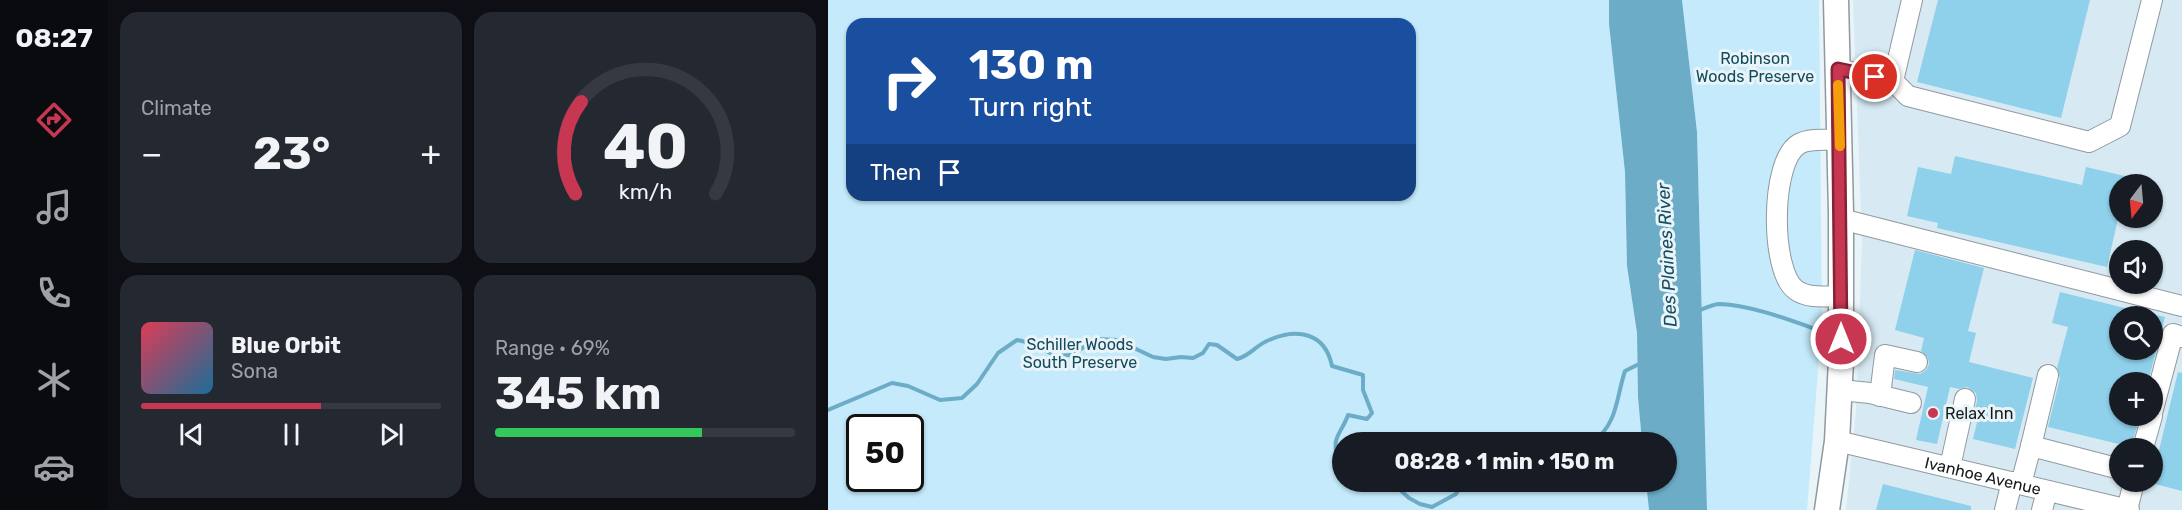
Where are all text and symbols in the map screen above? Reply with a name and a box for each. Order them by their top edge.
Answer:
text: 08:27 [15,22,93,54]
text: 130 m [969,40,1094,90]
icon: right [870,42,948,120]
park label: Robinson Woods Preserve [1696,49,1814,86]
pin [1849,51,1900,102]
icon: arrive [1858,60,1891,93]
text: Turn right [969,91,1092,123]
text: Climate [141,96,212,120]
icon: directions [33,99,75,141]
text: 40 [602,110,688,184]
text: 23° [253,127,330,180]
text: − [141,134,162,173]
text: + [420,134,441,173]
icon: arrive [933,156,966,189]
text: Then [870,159,921,186]
north arrow [2109,174,2163,228]
map controls [2109,174,2163,492]
text: km/h [618,180,672,205]
water label: Des Plaines River [1652,181,1682,328]
icon: music [33,186,75,228]
button: sound [2109,240,2163,294]
icon: phone [33,272,75,314]
button: search [2109,306,2163,360]
position arrow [1809,307,1873,371]
text: Blue Orbit [231,332,341,359]
park label: Schiller Woods South Preserve [1023,335,1137,372]
text: Range · 69% [495,336,610,360]
icon: climate [33,359,75,401]
text: Sona [231,359,278,383]
text: 345 km [495,367,662,420]
button: + [2109,372,2163,426]
place label: Relax Inn [1945,404,2013,423]
marker: Relax Inn [1926,406,1940,420]
speed limit sign: 50 [846,414,924,492]
icon: previous [175,418,208,451]
icon: pause [275,418,308,451]
icon: next [375,418,408,451]
button: − [2109,438,2163,492]
icon: car [33,446,75,488]
text: 08:28 · 1 min · 150 m [1395,448,1614,475]
street label: Ivanhoe Avenue [1923,453,2043,498]

